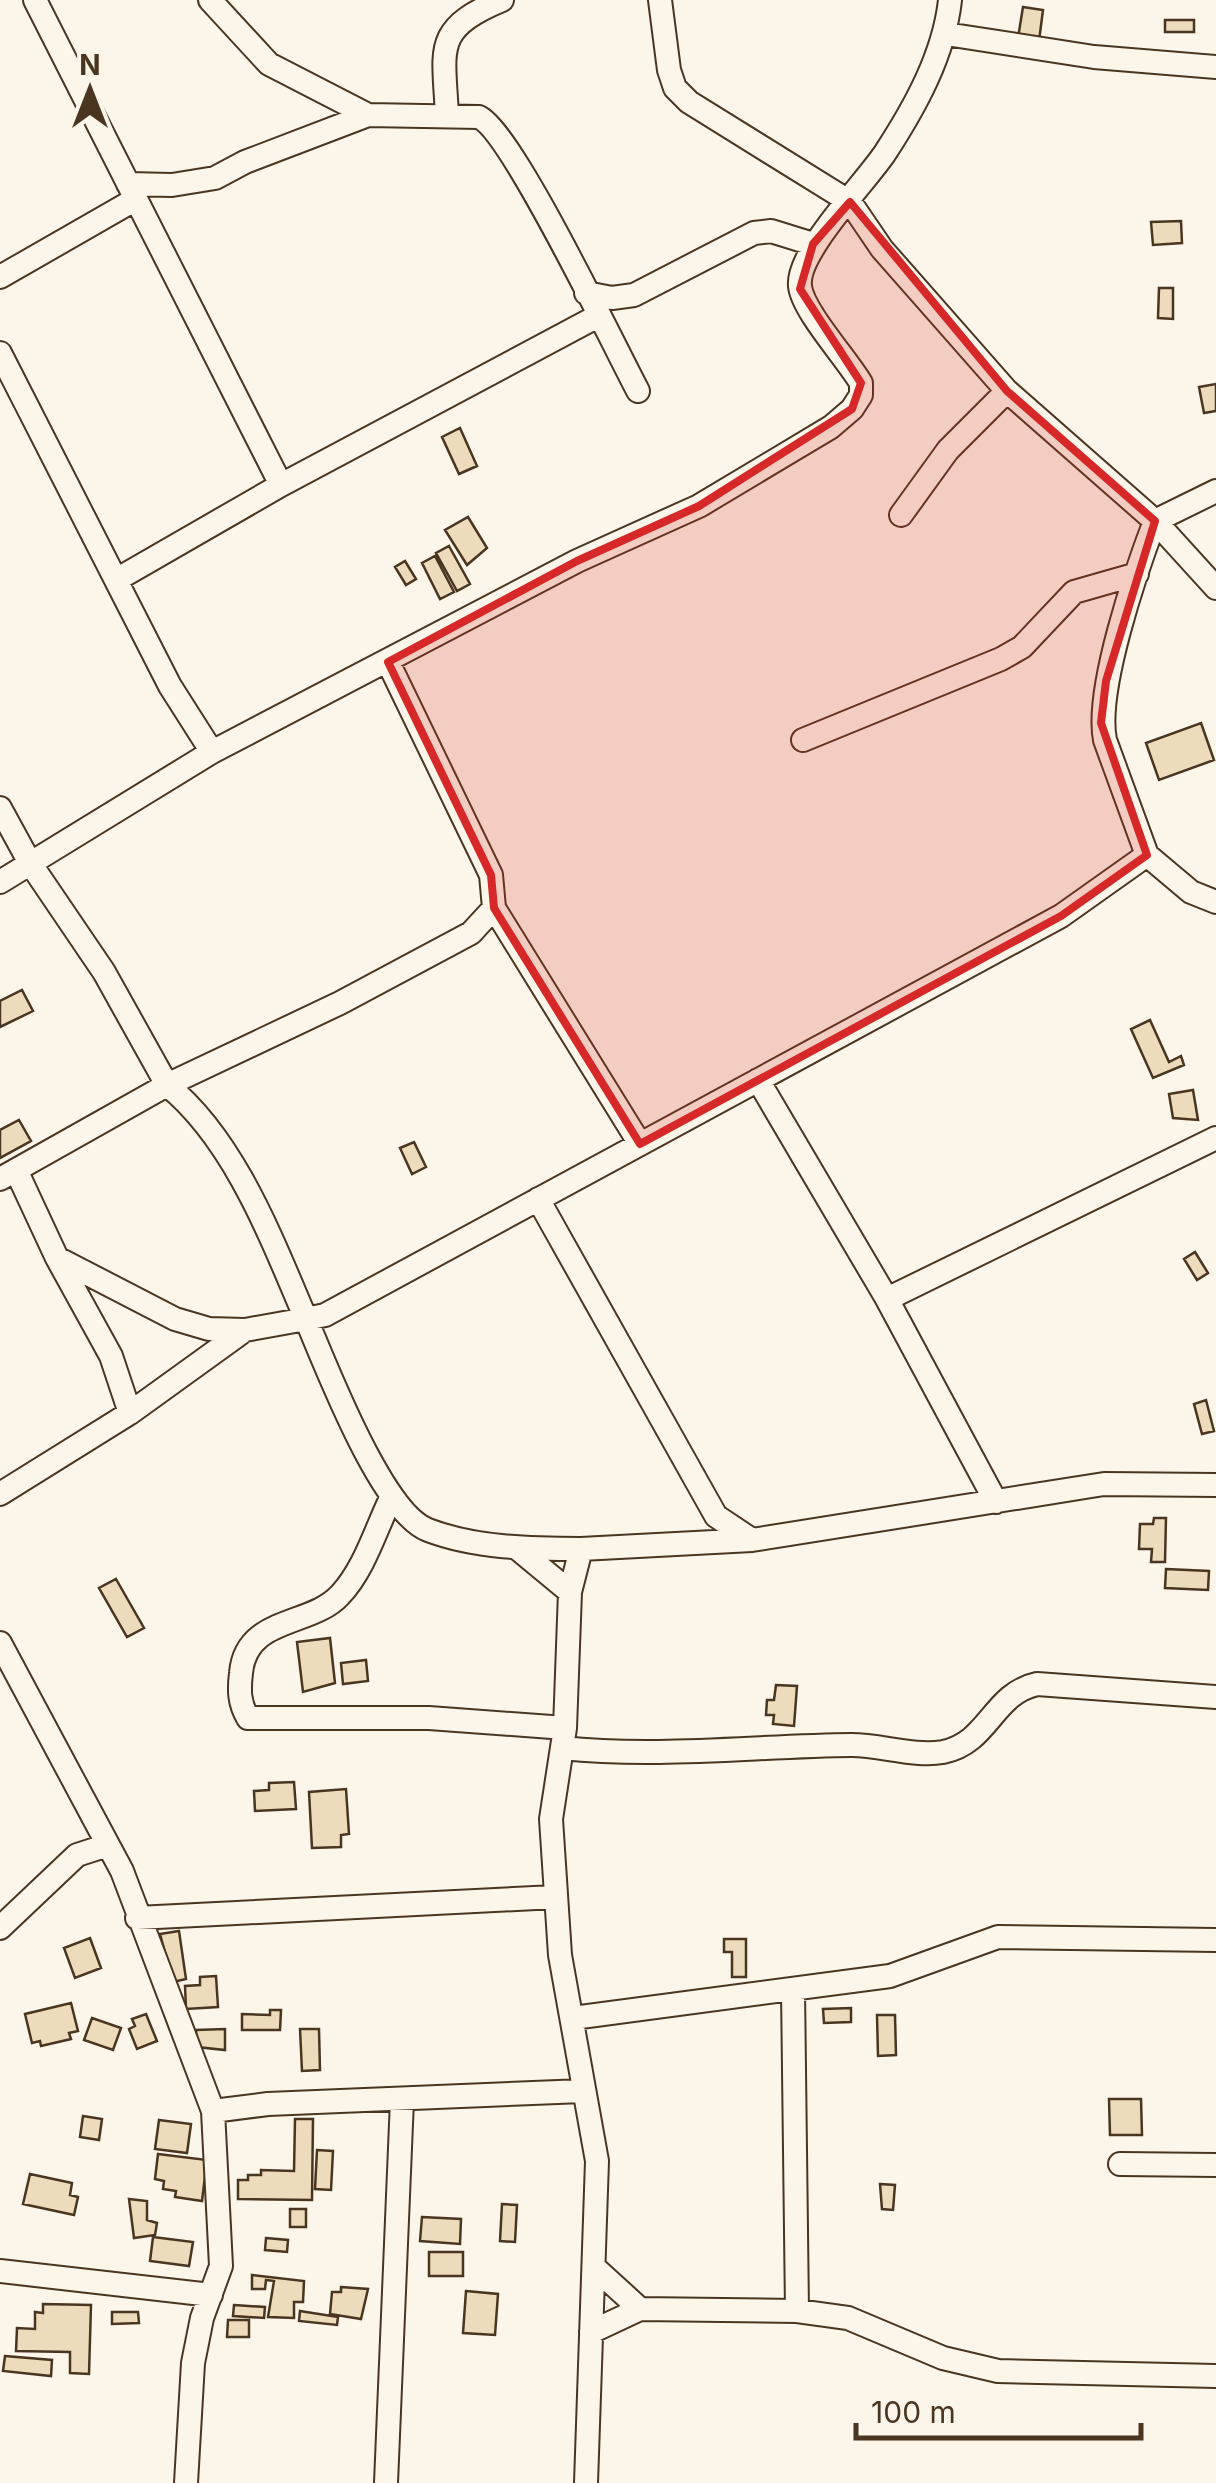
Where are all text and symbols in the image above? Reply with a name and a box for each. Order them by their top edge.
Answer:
north arrow [40,40,140,140]
text: N [79,48,101,82]
scale bar [856,2378,1141,2440]
text: 100 m [871,2394,956,2430]

